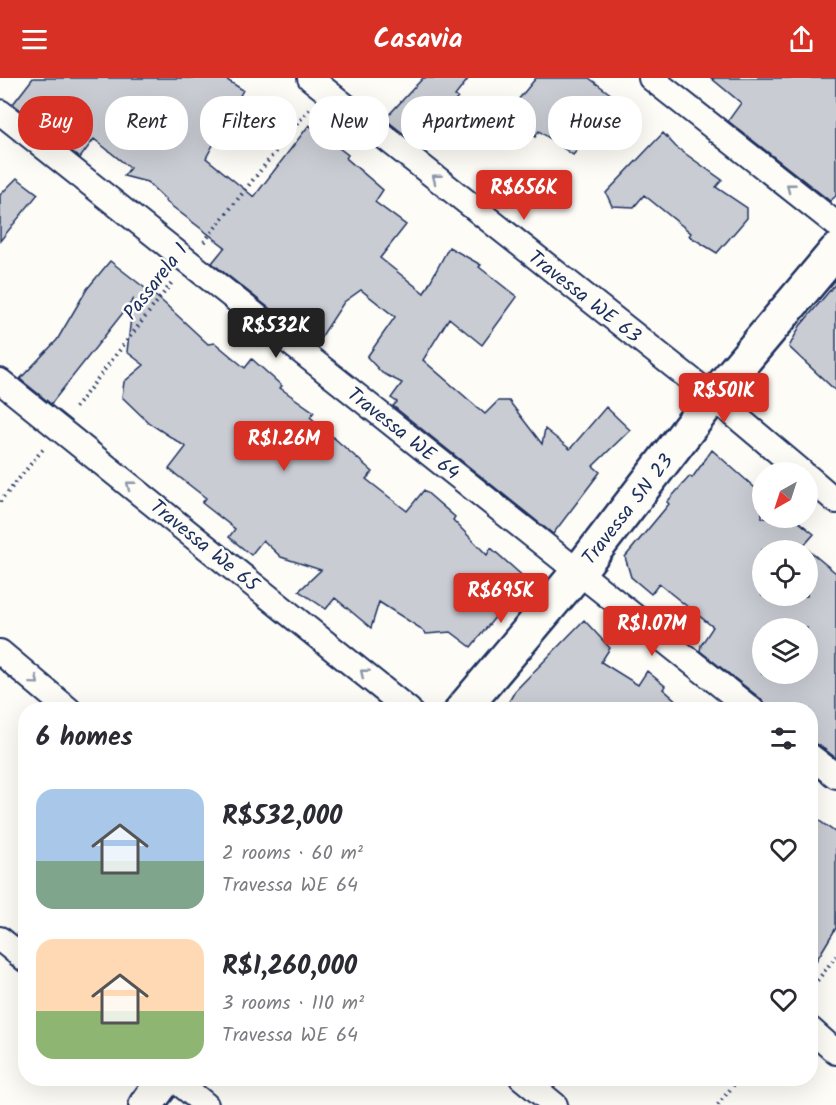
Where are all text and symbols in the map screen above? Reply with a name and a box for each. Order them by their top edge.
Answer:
text: Casavia [374,18,463,61]
icon: menu [18,23,51,56]
icon: share [785,23,818,56]
chip: Buy [18,96,93,150]
chip: Rent [105,96,188,150]
chip: Filters [200,96,297,150]
chip: New [309,96,389,150]
chip: Apartment [401,96,536,150]
chip: House [548,96,642,150]
pin: R$656K [475,170,573,221]
text: R$656K [490,173,558,205]
one-way arrow [432,175,443,186]
one-way arrow [786,184,797,195]
street label: Passarela 1 [116,237,197,328]
street label: Travessa WE 63 [520,243,647,352]
pin: R$532K [227,308,325,359]
text: R$532K [242,311,310,343]
pin: R$501K [675,373,773,424]
text: R$501K [693,376,755,408]
street label: Travessa WE 64 [339,380,466,489]
pin: R$1.26M [229,421,339,472]
text: R$1.26M [248,424,320,456]
street label: Travessa SN 23 [575,448,682,573]
north arrow [752,462,818,528]
map controls [752,462,818,684]
one-way arrow [126,481,137,492]
street label: Travessa We 65 [142,492,267,602]
button: locate [752,540,818,606]
pin: R$695K [452,573,550,624]
text: R$695K [468,576,534,608]
pin: R$1.07M [597,606,707,657]
text: R$1.07M [617,609,687,641]
button: layers [752,618,818,684]
one-way arrow [360,669,371,680]
one-way arrow [28,673,39,684]
text: 6 homes [36,717,133,759]
icon: filters [767,722,800,755]
text: R$532,000 [222,796,342,838]
icon: home [84,813,156,885]
icon: heart [767,833,800,866]
text: 2 rooms · 60 m² [222,838,363,870]
text: Travessa WE 64 [222,870,358,902]
text: R$1,260,000 [222,946,357,988]
icon: home [84,963,156,1035]
icon: heart [767,983,800,1016]
text: 3 rooms · 110 m² [222,988,364,1020]
text: Travessa WE 64 [222,1020,358,1052]

